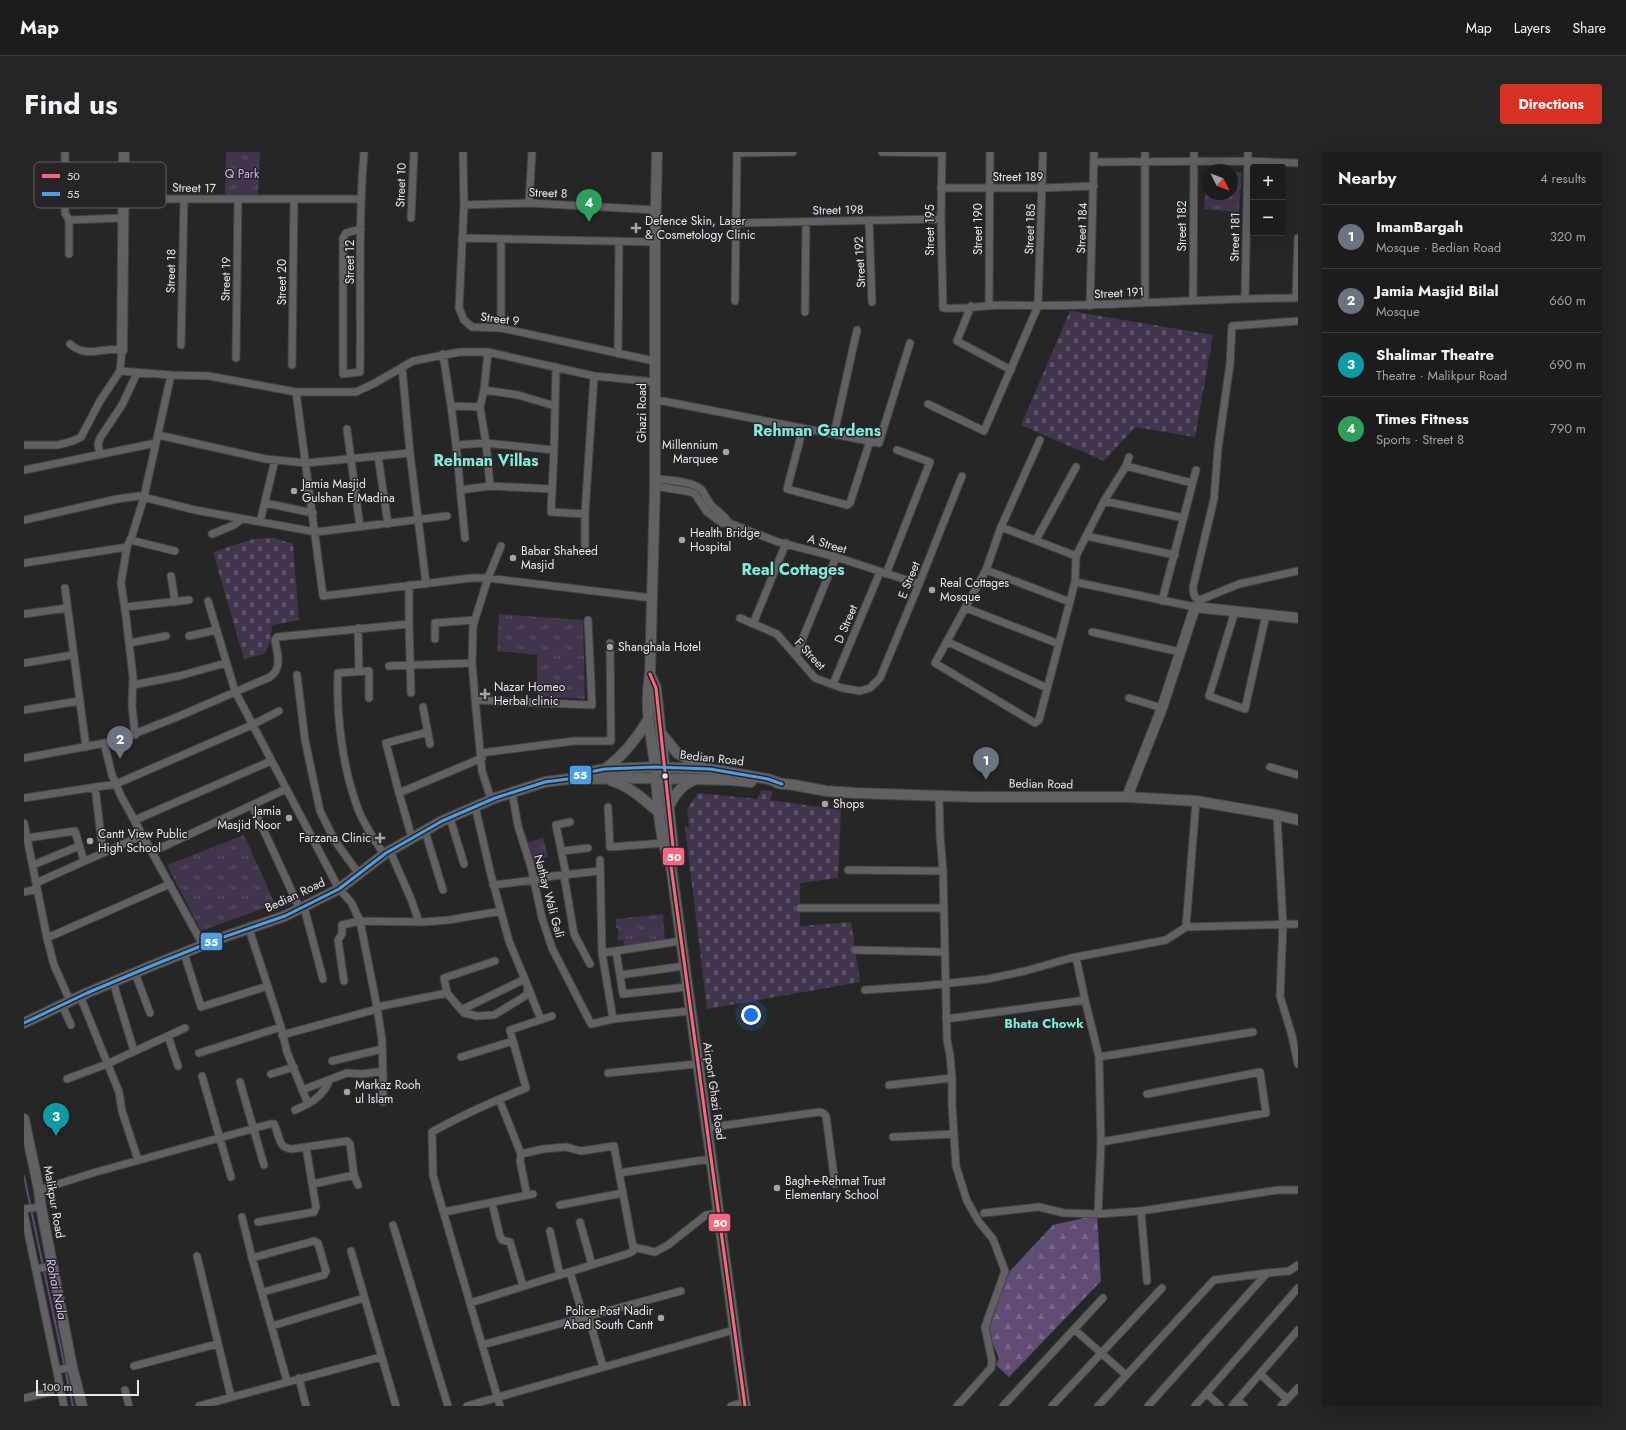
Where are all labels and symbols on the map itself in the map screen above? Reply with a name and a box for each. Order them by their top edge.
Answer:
legend [34,162,166,208]
street label: Street 10 [391,162,411,208]
north arrow [1202,164,1238,200]
park label: Q Park [225,165,260,183]
text: 50 [67,168,80,184]
street label: Street 189 [992,168,1044,186]
street label: Street 17 [172,179,217,197]
street label: Street 8 [528,183,568,203]
text: 55 [67,186,79,202]
pin: 4 [576,189,602,222]
street label: Street 182 [1173,200,1191,252]
street label: Street 198 [812,201,864,219]
street label: Street 184 [1072,202,1092,254]
street label: Street 190 [969,203,987,255]
street label: Street 185 [1020,203,1040,255]
street label: Street 195 [921,204,939,256]
place label: Defence Skin, Laser & Cosmetology Clinic [645,212,756,244]
street label: Street 181 [1226,212,1244,262]
marker: Defence Skin, Laser & Cosmetology Clinic [630,222,642,234]
street label: Street 192 [850,236,870,288]
street label: Street 12 [341,240,359,284]
street label: Street 18 [162,249,180,293]
street label: Street 19 [217,256,235,301]
street label: Street 20 [273,259,291,305]
street label: Street 191 [1094,283,1144,303]
street label: Street 9 [479,308,521,330]
street label: Ghazi Road [633,383,651,443]
district label: Rehman Gardens [753,419,881,442]
place label: Millennium Marquee [662,436,718,468]
marker: Millennium Marquee [721,447,731,457]
district label: Rehman Villas [433,449,539,472]
place label: Jamia Masjid Gulshan E Madina [300,475,395,507]
marker: Jamia Masjid Gulshan E Madina [289,486,299,496]
place label: Health Bridge Hospital [690,524,760,556]
street label: A Street [805,530,849,559]
marker: Health Bridge Hospital [677,535,687,545]
place label: Babar Shaheed Masjid [521,542,598,574]
marker: Babar Shaheed Masjid [508,553,518,563]
district label: Real Cottages [742,558,844,581]
street label: E Street [893,559,925,601]
place label: Real Cottages Mosque [940,574,1009,606]
marker: Real Cottages Mosque [927,585,937,595]
street label: D Street [830,602,862,646]
street label: F Street [790,634,830,674]
place label: Shanghala Hotel [618,638,701,656]
marker: Shanghala Hotel [605,642,615,652]
place label: Nazar Homeo Herbal clinic [494,678,566,710]
marker: Nazar Homeo Herbal clinic [479,688,491,700]
pin: 2 [107,726,133,759]
street label: Bedian Road [679,746,745,770]
pin: 1 [973,747,999,780]
line badge: 55 [569,765,592,785]
text: 55 [573,767,587,783]
unlabelled marker [660,771,670,781]
street label: Bedian Road [1009,774,1073,794]
place label: Shops [833,795,864,813]
marker: Shops [820,799,830,809]
place label: Jamia Masjid Noor [218,802,282,834]
marker: Jamia Masjid Noor [284,813,294,823]
place label: Cantt View Public High School [98,825,188,857]
place label: Farzana Clinic [299,829,371,847]
marker: Farzana Clinic [374,832,386,844]
marker: Cantt View Public High School [85,836,95,846]
line badge: 50 [662,847,685,866]
text: 50 [667,849,681,865]
street label: Nathay Wali Gali [529,852,569,940]
street label: Bedian Road [262,873,328,917]
line badge: 55 [200,932,223,951]
text: 55 [204,934,218,950]
your location [741,1005,761,1025]
district label: Bhata Chowk [1004,1014,1084,1033]
street label: Airport Ghazi Road [698,1041,730,1141]
place label: Markaz Rooh ul Islam [355,1076,421,1108]
marker: Markaz Rooh ul Islam [342,1087,352,1097]
pin: 3 [43,1103,69,1136]
street label: Malikpur Road [39,1164,69,1240]
place label: Bagh-e-Rehmat Trust Elementary School [785,1172,886,1204]
marker: Bagh-e-Rehmat Trust Elementary School [772,1183,782,1193]
line badge: 50 [708,1213,731,1232]
text: 50 [713,1215,727,1231]
water label: Rohai Nala [41,1257,72,1321]
place label: Police Post Nadir Abad South Cantt [564,1302,654,1334]
marker: Police Post Nadir Abad South Cantt [656,1313,666,1323]
scale bar [36,1378,139,1397]

